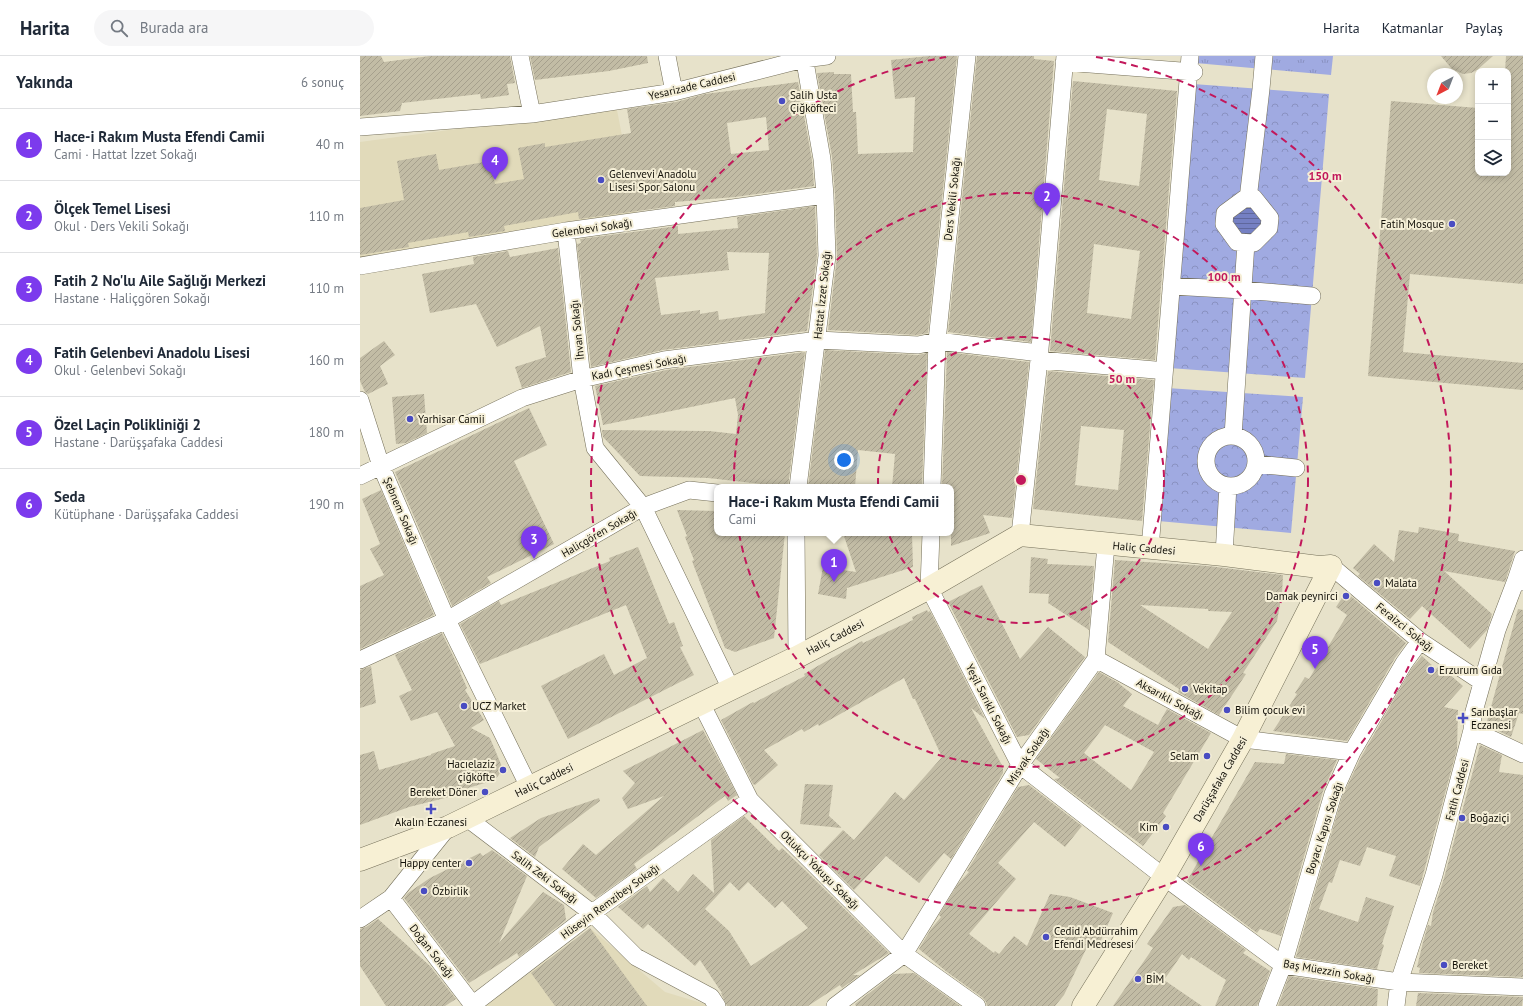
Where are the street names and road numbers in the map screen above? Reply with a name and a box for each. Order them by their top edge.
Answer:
street label: Yesarizade Caddesi [647,69,737,103]
street label: Ders Vekili Sokağı [941,157,963,241]
street label: Gelenbevi Sokağı [551,215,633,241]
street label: Hattat İzzet Sokağı [810,250,834,340]
street label: İhvan Sokağı [567,299,587,361]
street label: Kadı Çeşmesi Sokağı [590,351,688,383]
street label: Şebnem Sokağı [380,475,422,547]
street label: Haliçgören Sokağı [559,506,639,560]
street label: Haliç Caddesi [1112,538,1176,558]
street label: Feraizci Sokağı [1373,599,1437,655]
street label: Haliç Caddesi [804,616,866,658]
street label: Yeşil Sarıklı Sokağı [963,662,1015,746]
street label: Aksarıklı Sokağı [1134,675,1206,723]
street label: Misvak Sokağı [1004,725,1052,787]
street label: Darüşşafaka Caddesi [1190,734,1250,824]
street label: Fatih Caddesi [1442,758,1472,822]
street label: Haliç Caddesi [513,760,576,800]
street label: Boyacı Kapısı Sokağı [1302,780,1346,876]
street label: Otlukçu Yokuşu Sokağı [778,828,862,912]
street label: Salih Zeki Sokağı [509,847,581,907]
street label: Hüseyin Remzibey Sokağı [558,860,662,942]
street label: Doğan Sokağı [407,921,457,981]
street label: Baş Müezzin Sokağı [1282,956,1376,986]

